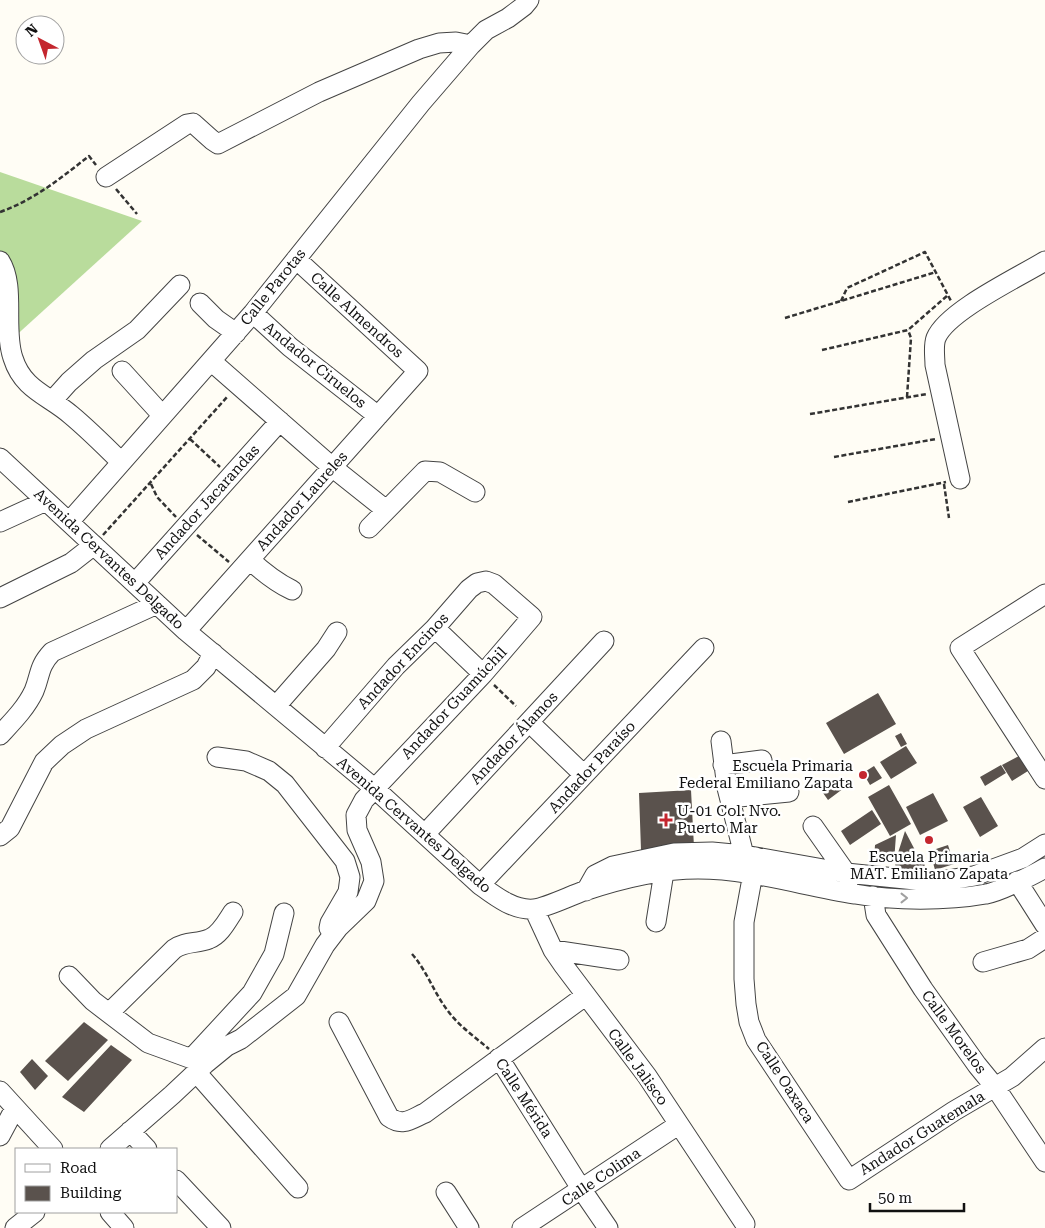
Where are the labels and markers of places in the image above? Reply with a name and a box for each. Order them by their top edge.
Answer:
place label: Escuela Primaria Federal Emiliano Zapata [679,757,853,792]
marker: Escuela Primaria Federal Emiliano Zapata [857,769,869,781]
place label: U-01 Col. Nvo. Puerto Mar [677,802,781,837]
marker: U-01 Col. Nvo. Puerto Mar [659,813,673,827]
marker: Escuela Primaria MAT. Emiliano Zapata [923,834,935,846]
place label: Escuela Primaria MAT. Emiliano Zapata [850,848,1008,883]

